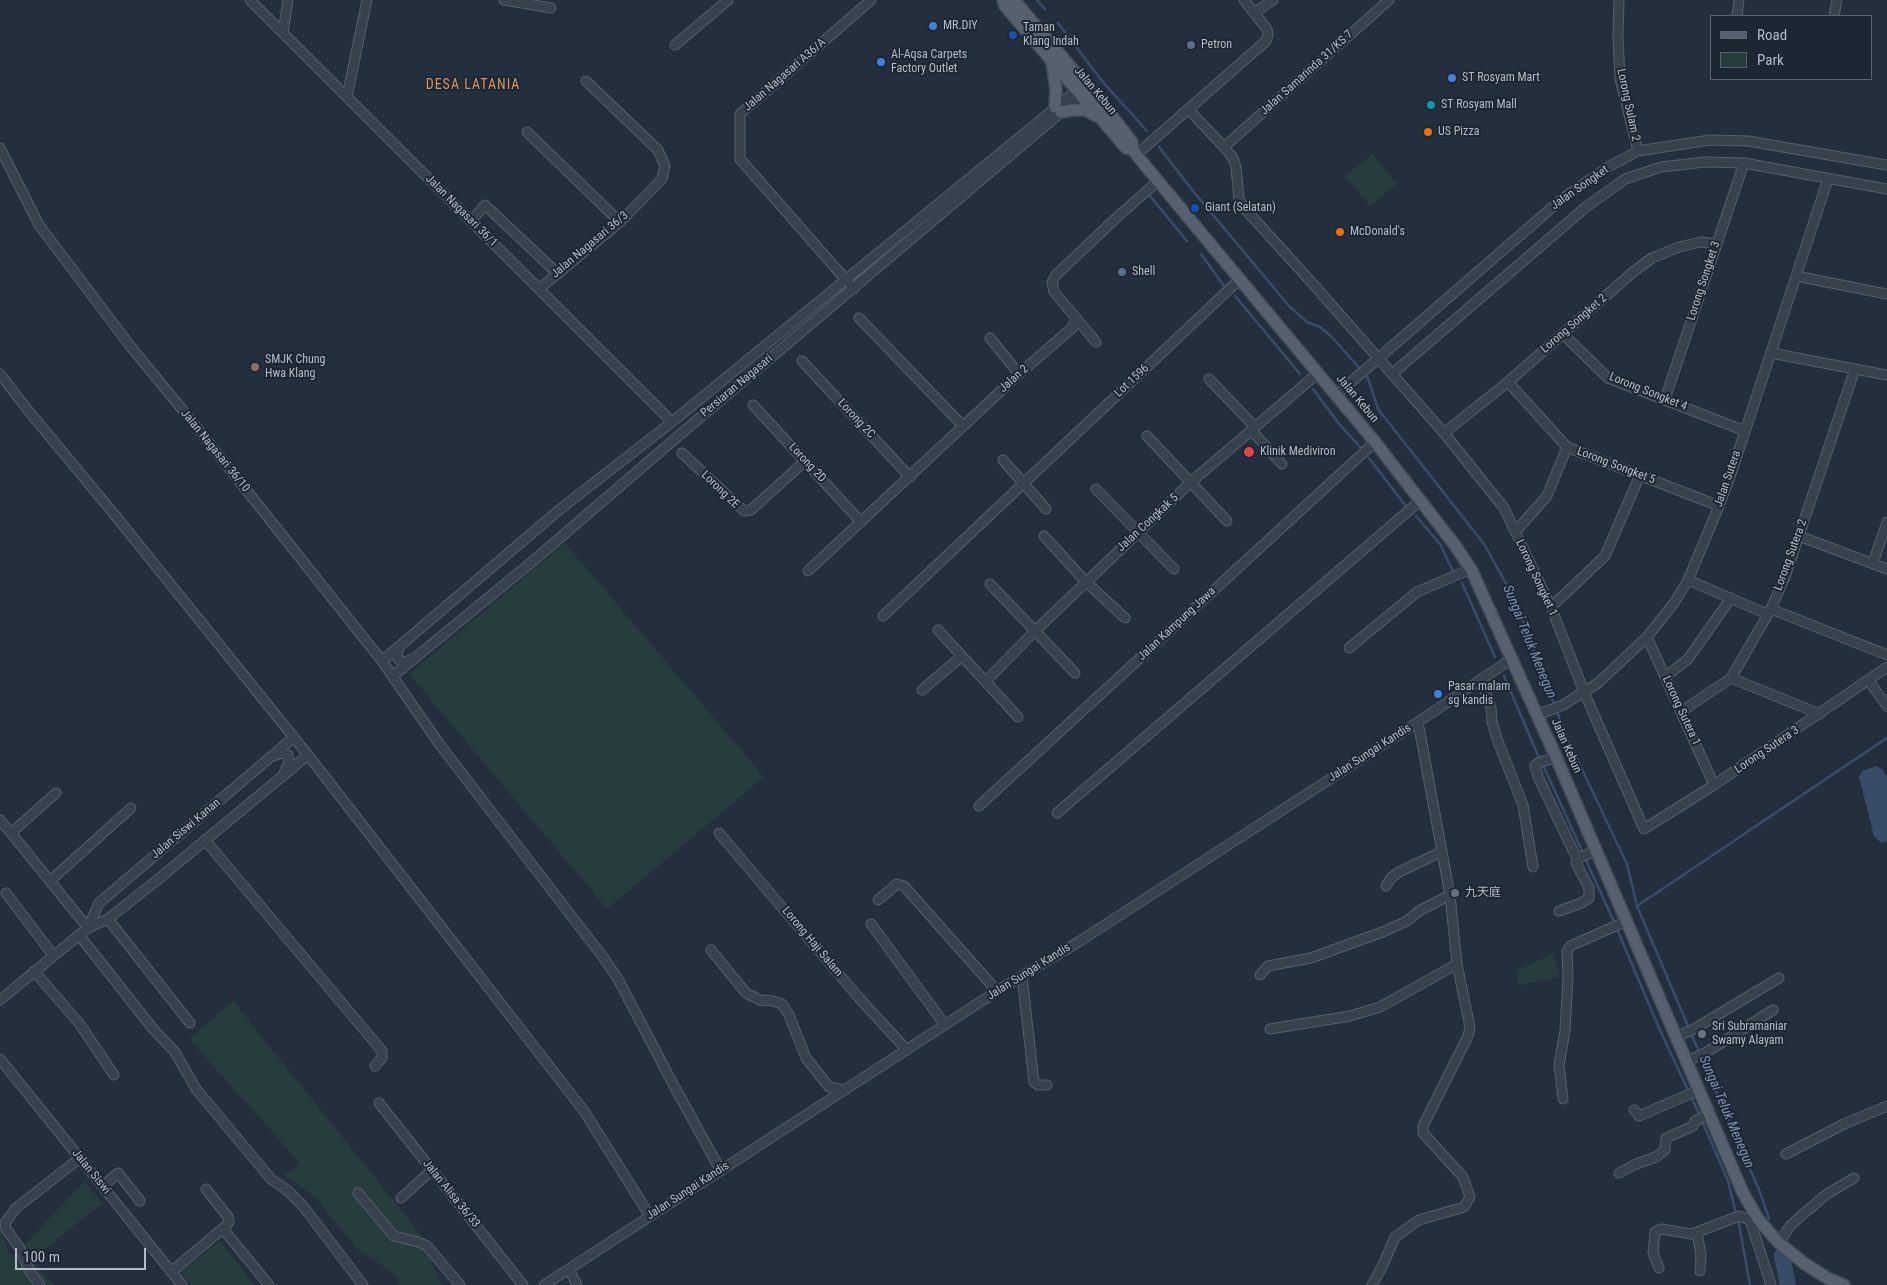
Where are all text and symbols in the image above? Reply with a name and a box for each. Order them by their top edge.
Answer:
legend [1710,15,1872,80]
place label: MR.DIY [943,19,978,33]
marker: MR.DIY [927,20,939,32]
place label: Taman Klang Indah [1023,21,1079,49]
text: Road [1757,26,1787,44]
street label: Jalan Samarinda 31/KS 7 [1258,28,1356,118]
marker: Taman Klang Indah [1007,29,1019,41]
street label: Jalan Nagasari A36/A [741,35,829,115]
place label: Petron [1201,38,1232,52]
marker: Petron [1185,39,1197,51]
place label: Al-Aqsa Carpets Factory Outlet [891,48,967,76]
text: Park [1757,51,1784,69]
marker: Al-Aqsa Carpets Factory Outlet [875,56,887,68]
street label: Jalan Kebun [1071,64,1119,118]
street label: Lorong Sulam 2 [1613,67,1643,143]
place label: ST Rosyam Mart [1462,71,1540,85]
marker: ST Rosyam Mart [1446,72,1458,84]
district label: DESA LATANIA [424,77,522,93]
place label: ST Rosyam Mall [1441,98,1517,112]
marker: ST Rosyam Mall [1425,99,1437,111]
place label: US Pizza [1438,125,1479,139]
marker: US Pizza [1422,126,1434,138]
street label: Jalan Songket [1548,163,1612,213]
street label: Jalan Nagasari 36/1 [422,172,500,250]
place label: Giant (Selatan) [1205,201,1276,215]
marker: Giant (Selatan) [1189,202,1201,214]
street label: Jalan Nagasari 36/3 [549,209,631,281]
place label: McDonald's [1350,225,1405,239]
marker: McDonald's [1334,226,1346,238]
street label: Lorong Songket 3 [1684,239,1724,323]
place label: Shell [1132,265,1155,279]
marker: Shell [1116,266,1128,278]
street label: Lorong Songket 2 [1538,291,1610,357]
street label: Persiaran Nagasari [698,352,776,420]
place label: SMJK Chung Hwa Klang [265,353,326,381]
marker: SMJK Chung Hwa Klang [249,361,261,373]
street label: Jalan 2 [996,362,1032,396]
street label: Lot 1596 [1112,362,1152,400]
street label: Lorong Songket 4 [1607,370,1689,414]
street label: Jalan Kebun [1333,372,1381,426]
street label: Lorong 2C [834,396,878,442]
street label: Jalan Nagasari 36/10 [177,407,253,495]
street label: Lorong 2D [785,440,829,486]
street label: Lorong Songket 5 [1575,444,1657,488]
marker: Klinik Mediviron [1242,445,1256,459]
place label: Klinik Mediviron [1260,445,1335,459]
street label: Jalan Sutera [1712,449,1744,509]
street label: Lorong 2E [698,468,742,512]
street label: Jalan Congkak 5 [1114,491,1182,555]
street label: Lorong Sutera 2 [1771,517,1811,593]
street label: Lorong Songket 1 [1512,537,1560,619]
water label: Sungai Teluk Menegun [1499,583,1559,701]
street label: Jalan Kampung Jawa [1135,584,1219,664]
street label: Lorong Sutera 1 [1659,674,1703,748]
place label: Pasar malam sg kandis [1448,680,1510,708]
marker: Pasar malam sg kandis [1432,688,1444,700]
street label: Jalan Kebun [1548,717,1584,775]
street label: Jalan Sungai Kandis [1326,721,1414,785]
street label: Lorong Sutera 3 [1732,723,1802,777]
street label: Jalan Siswi Kanan [148,796,224,862]
place label: 九天庭 [1465,886,1501,900]
marker: 九天庭 [1449,887,1461,899]
street label: Lorong Haji Salam [779,904,845,980]
street label: Jalan Sungai Kandis [985,940,1073,1004]
place label: Sri Subramaniar Swamy Alayam [1712,1020,1787,1048]
marker: Sri Subramaniar Swamy Alayam [1696,1028,1708,1040]
water label: Sungai Teluk Menegun [1695,1053,1757,1171]
street label: Jalan Siswi [69,1147,113,1197]
street label: Jalan Alisa 36/33 [419,1157,483,1231]
street label: Jalan Sungai Kandis [644,1159,732,1223]
scale bar [18,1238,149,1270]
text: 100 m [23,1248,60,1266]

